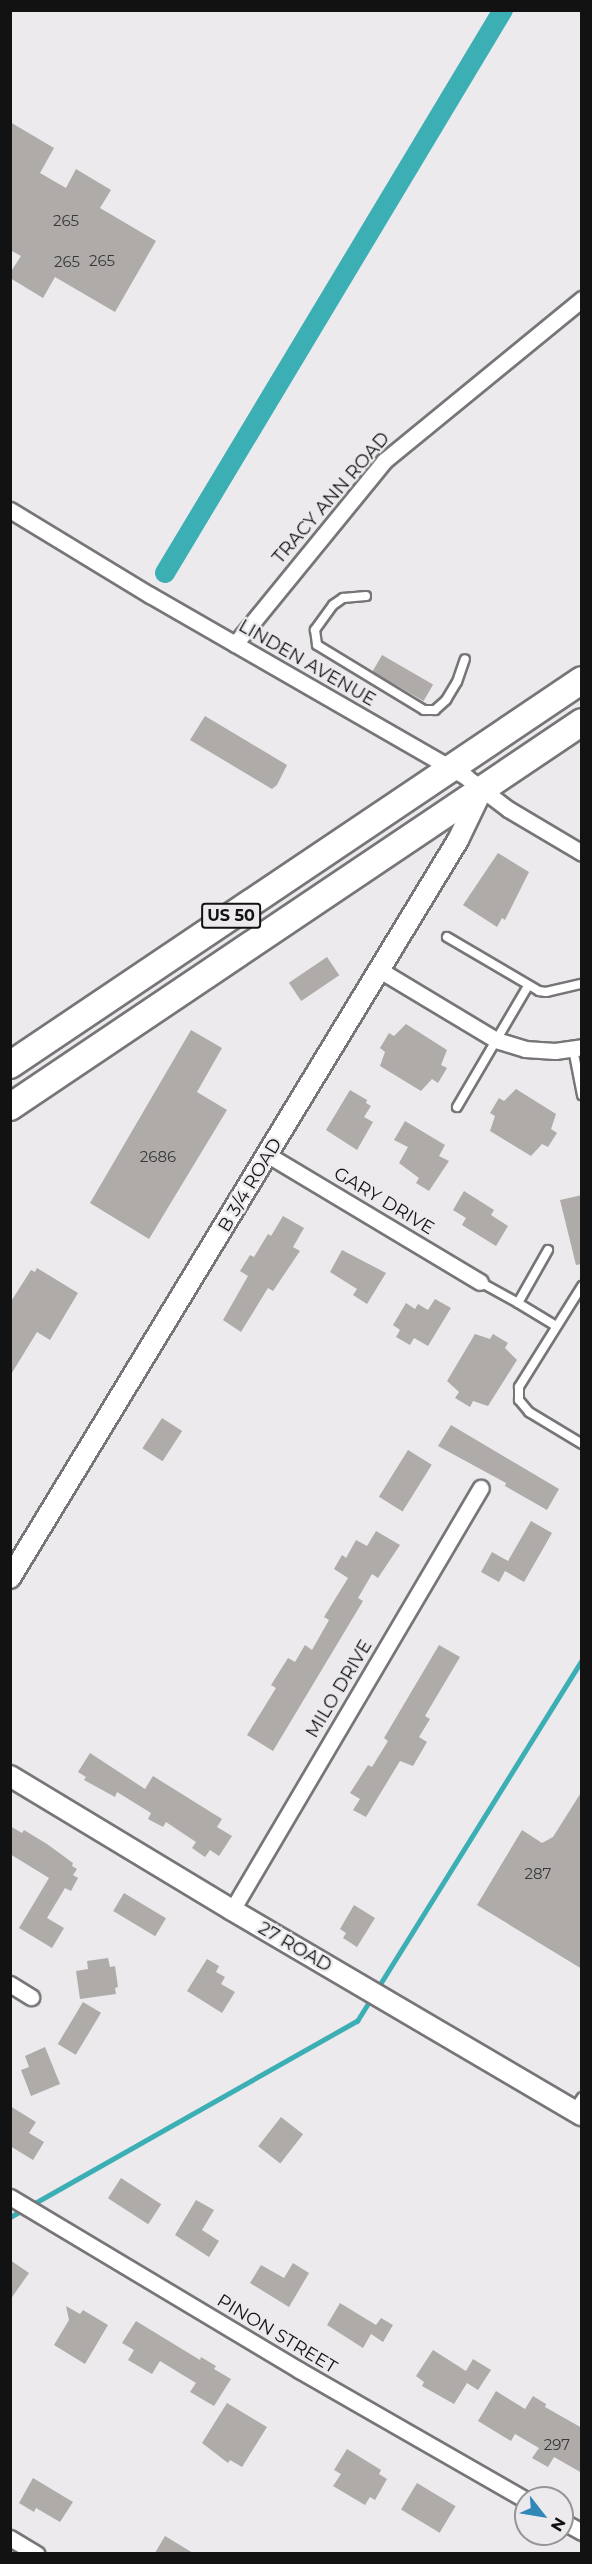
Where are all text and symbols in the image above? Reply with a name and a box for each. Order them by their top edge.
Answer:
house number: 265 [53,212,79,230]
house number: 265 [89,252,115,270]
house number: 265 [54,253,80,271]
street label: TRACY ANN ROAD [268,428,394,568]
street label: LINDEN AVENUE [235,615,379,711]
road number: US 50 [201,903,261,929]
street label: B 3/4 ROAD [214,1134,286,1236]
house number: 2686 [140,1148,176,1166]
street label: GARY DRIVE [330,1163,438,1239]
street label: MILO DRIVE [301,1636,377,1742]
house number: 287 [525,1865,551,1883]
street label: 27 ROAD [254,1917,336,1977]
street label: PINON STREET [213,2290,341,2378]
house number: 297 [544,2436,570,2454]
north arrow [514,2486,574,2546]
text: N [547,2514,570,2535]

